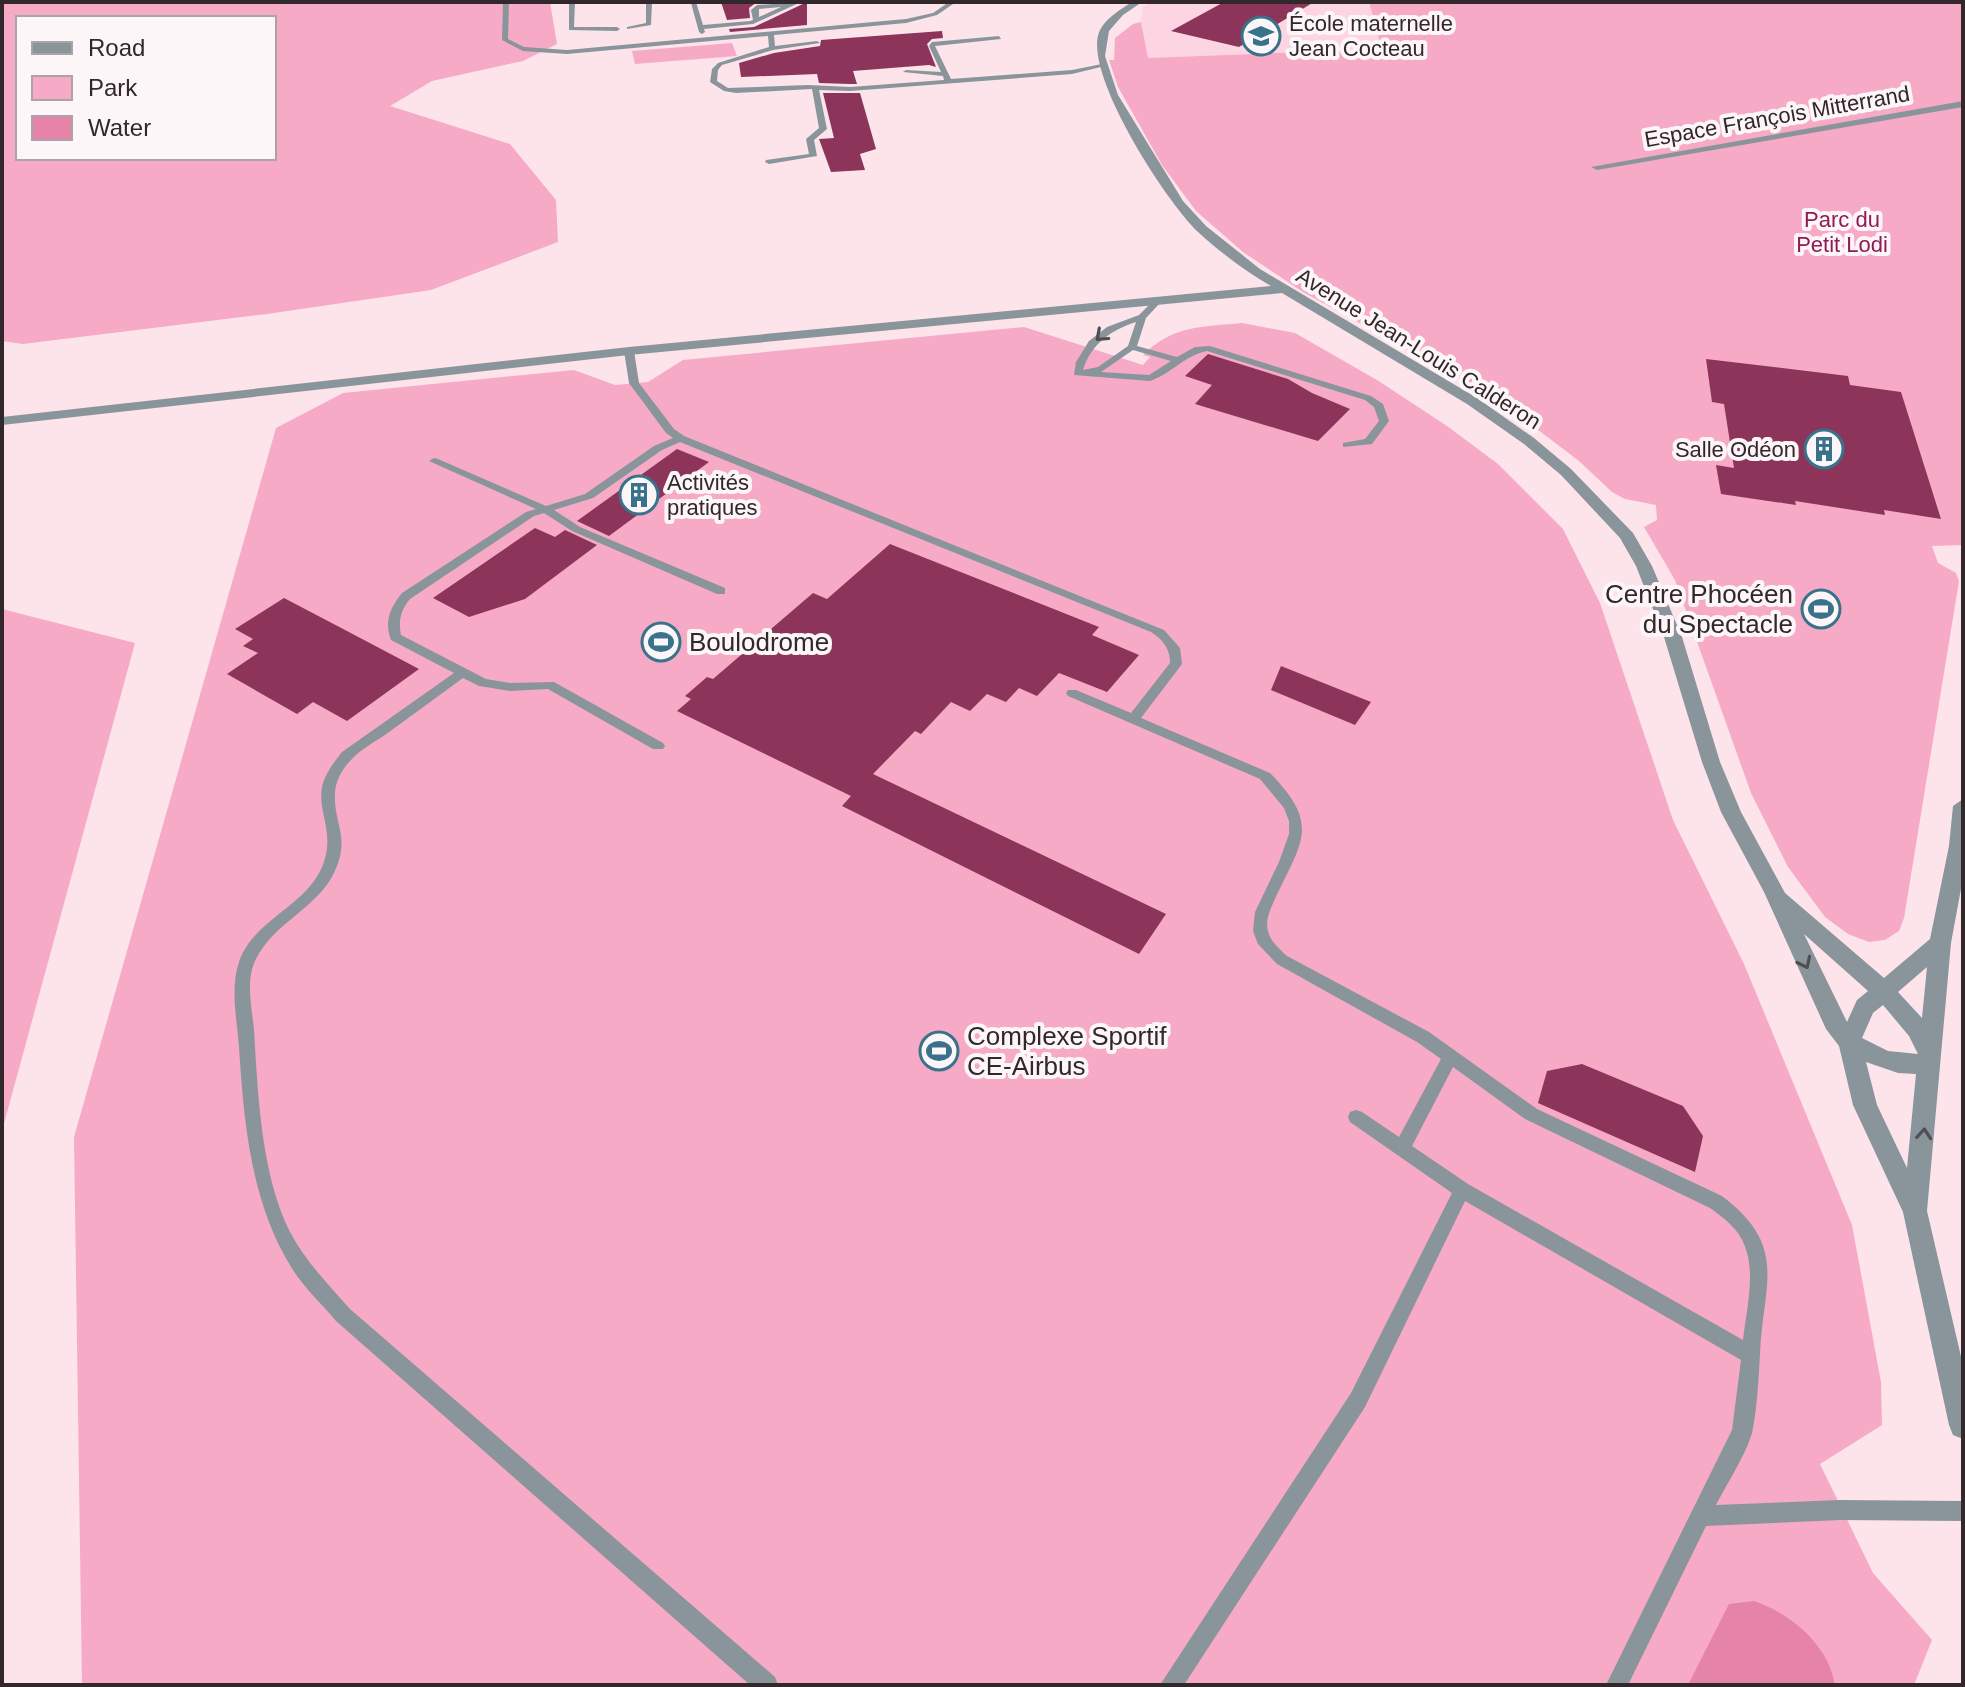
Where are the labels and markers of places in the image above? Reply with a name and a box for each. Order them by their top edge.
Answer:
place label: École maternelle Jean Cocteau [1289,11,1453,61]
school or university icon: École maternelle Jean Cocteau [1240,15,1282,57]
building icon: Salle Odéon [1803,428,1845,470]
place label: Salle Odéon [1675,437,1796,462]
place label: Activités pratiques [667,470,758,520]
building icon: Activités pratiques [618,474,660,516]
place label: Centre Phocéen du Spectacle [1605,579,1793,639]
sports icon: Centre Phocéen du Spectacle [1800,588,1842,630]
sports icon: Boulodrome [640,621,682,663]
place label: Boulodrome [689,627,829,657]
place label: Complexe Sportif CE-Airbus [967,1021,1167,1081]
sports icon: Complexe Sportif CE-Airbus [918,1030,960,1072]

